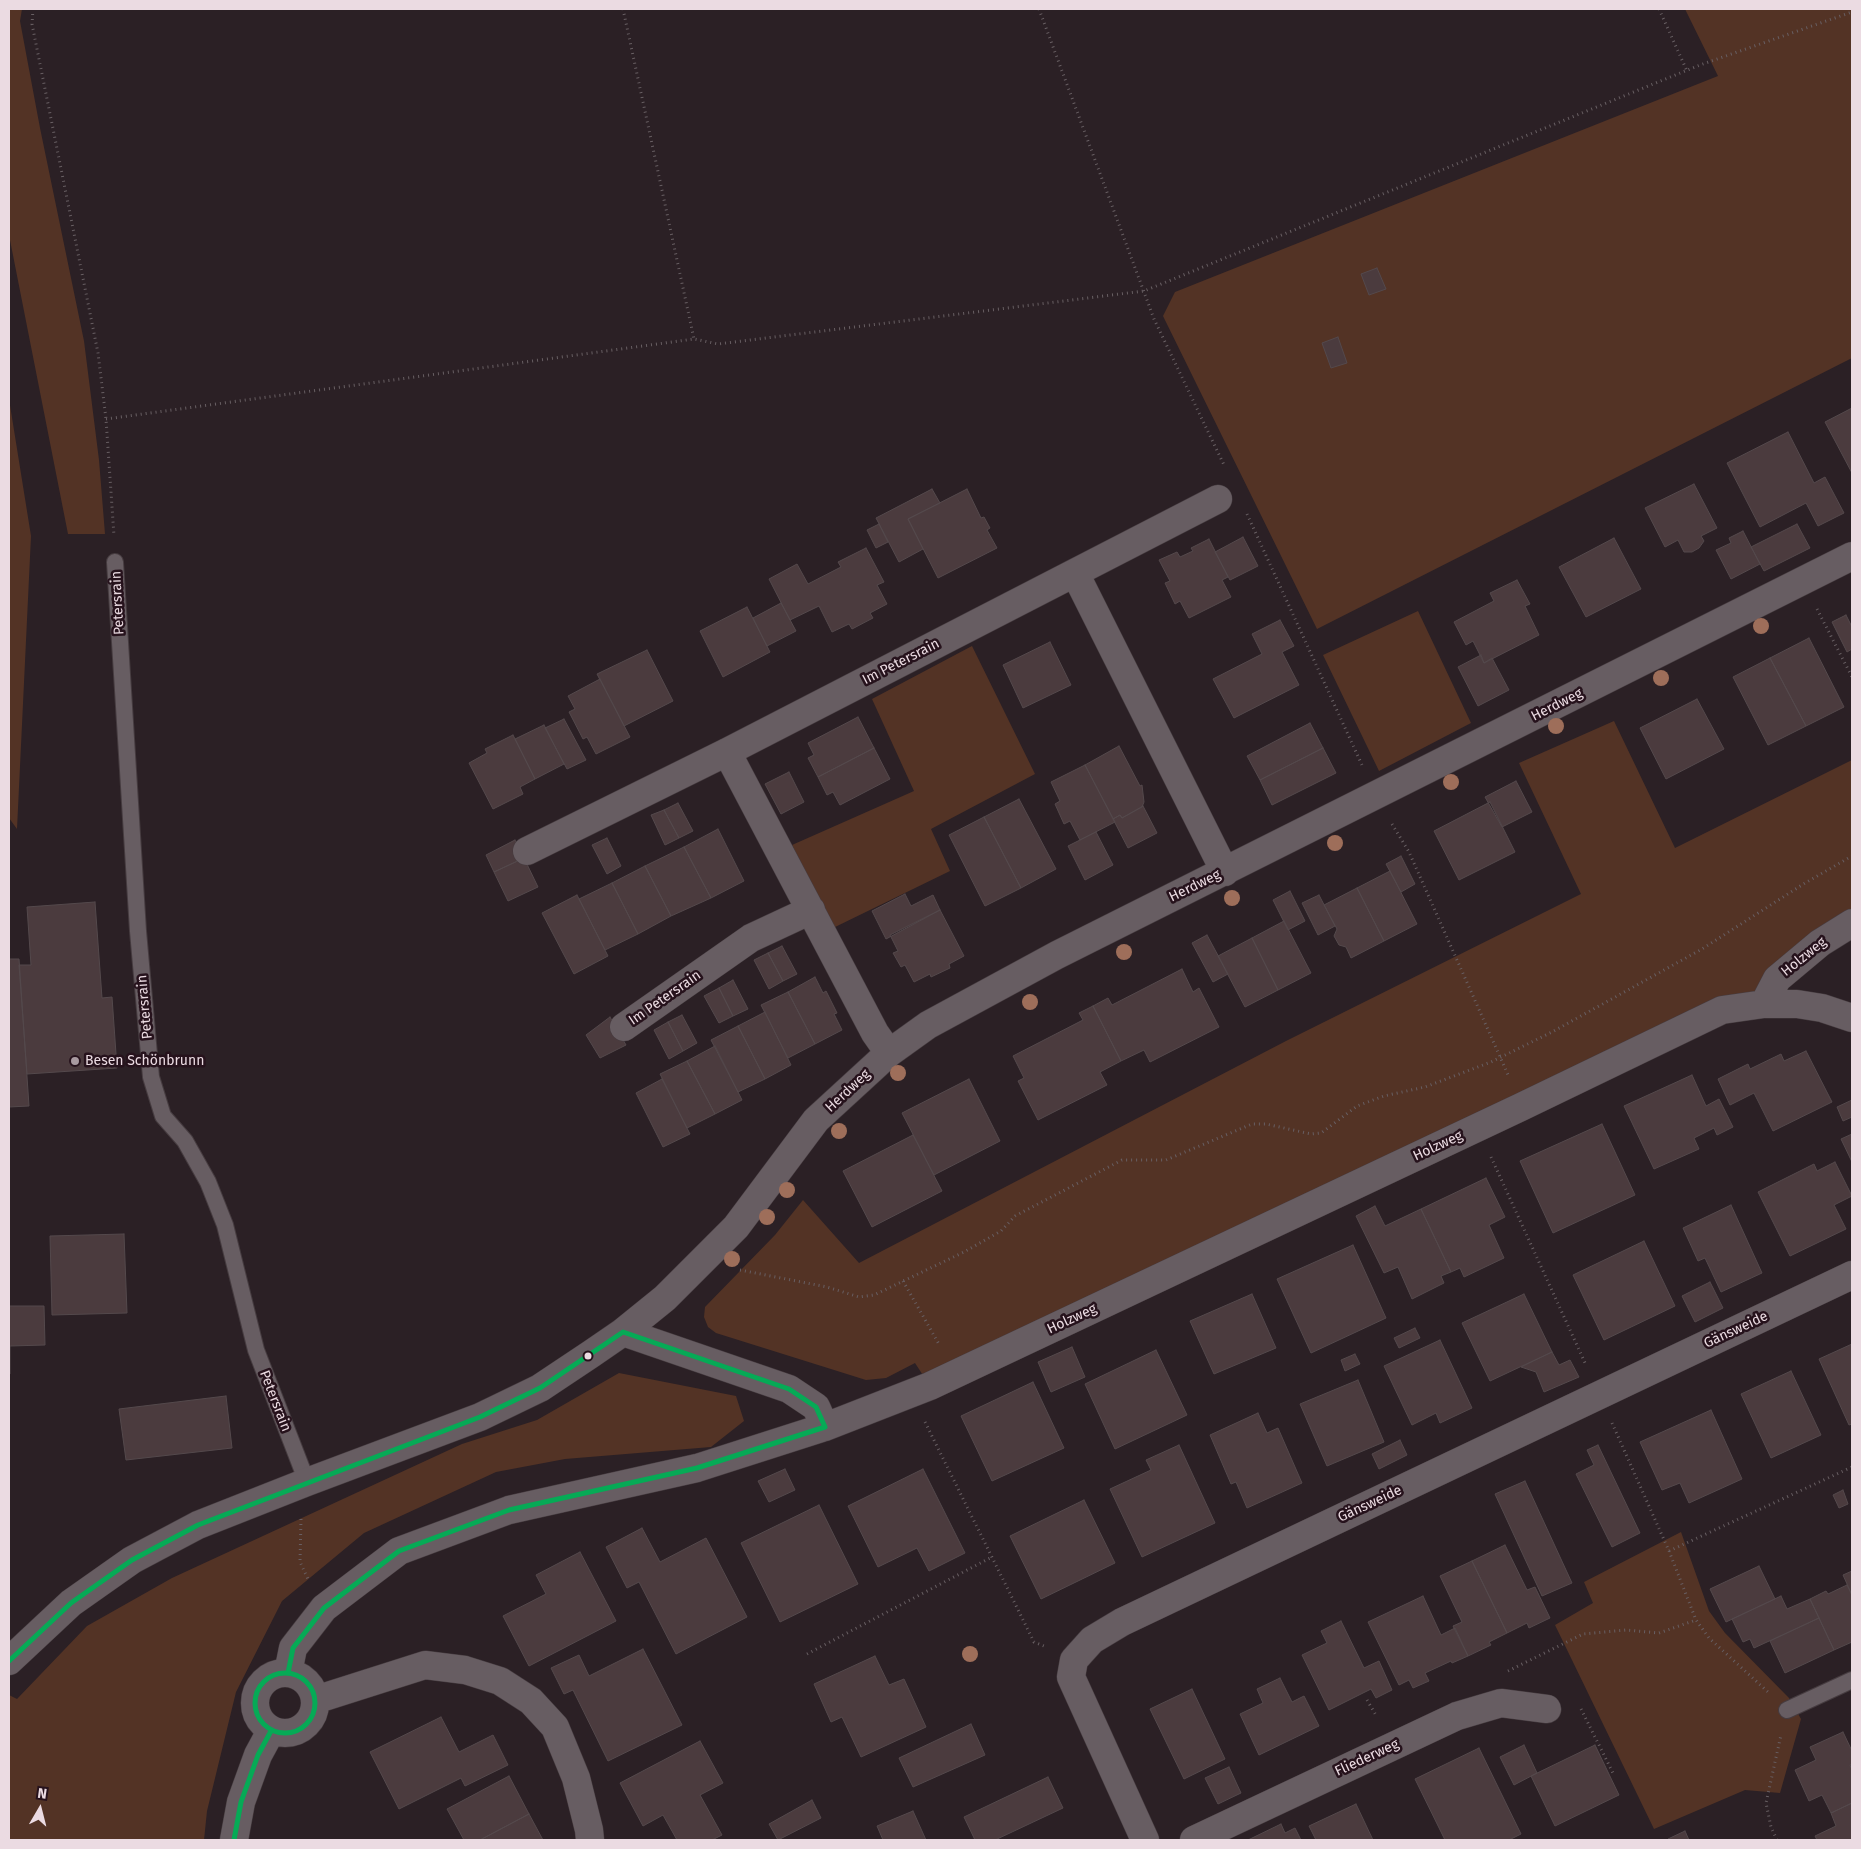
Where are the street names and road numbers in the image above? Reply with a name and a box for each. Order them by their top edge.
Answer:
street label: Petersrain [108,570,128,636]
street label: Im Petersrain [860,635,942,689]
street label: Herdweg [1528,685,1586,725]
street label: Herdweg [1166,866,1224,906]
street label: Holzweg [1778,934,1830,980]
street label: Im Petersrain [626,967,704,1029]
street label: Petersrain [134,974,156,1040]
street label: Herdweg [822,1066,874,1116]
street label: Holzweg [1410,1127,1466,1165]
street label: Holzweg [1044,1300,1100,1338]
street label: Gänsweide [1701,1308,1771,1352]
street label: Petersrain [256,1368,294,1434]
street label: Gänsweide [1335,1482,1405,1526]
street label: Fliederweg [1332,1736,1402,1780]

